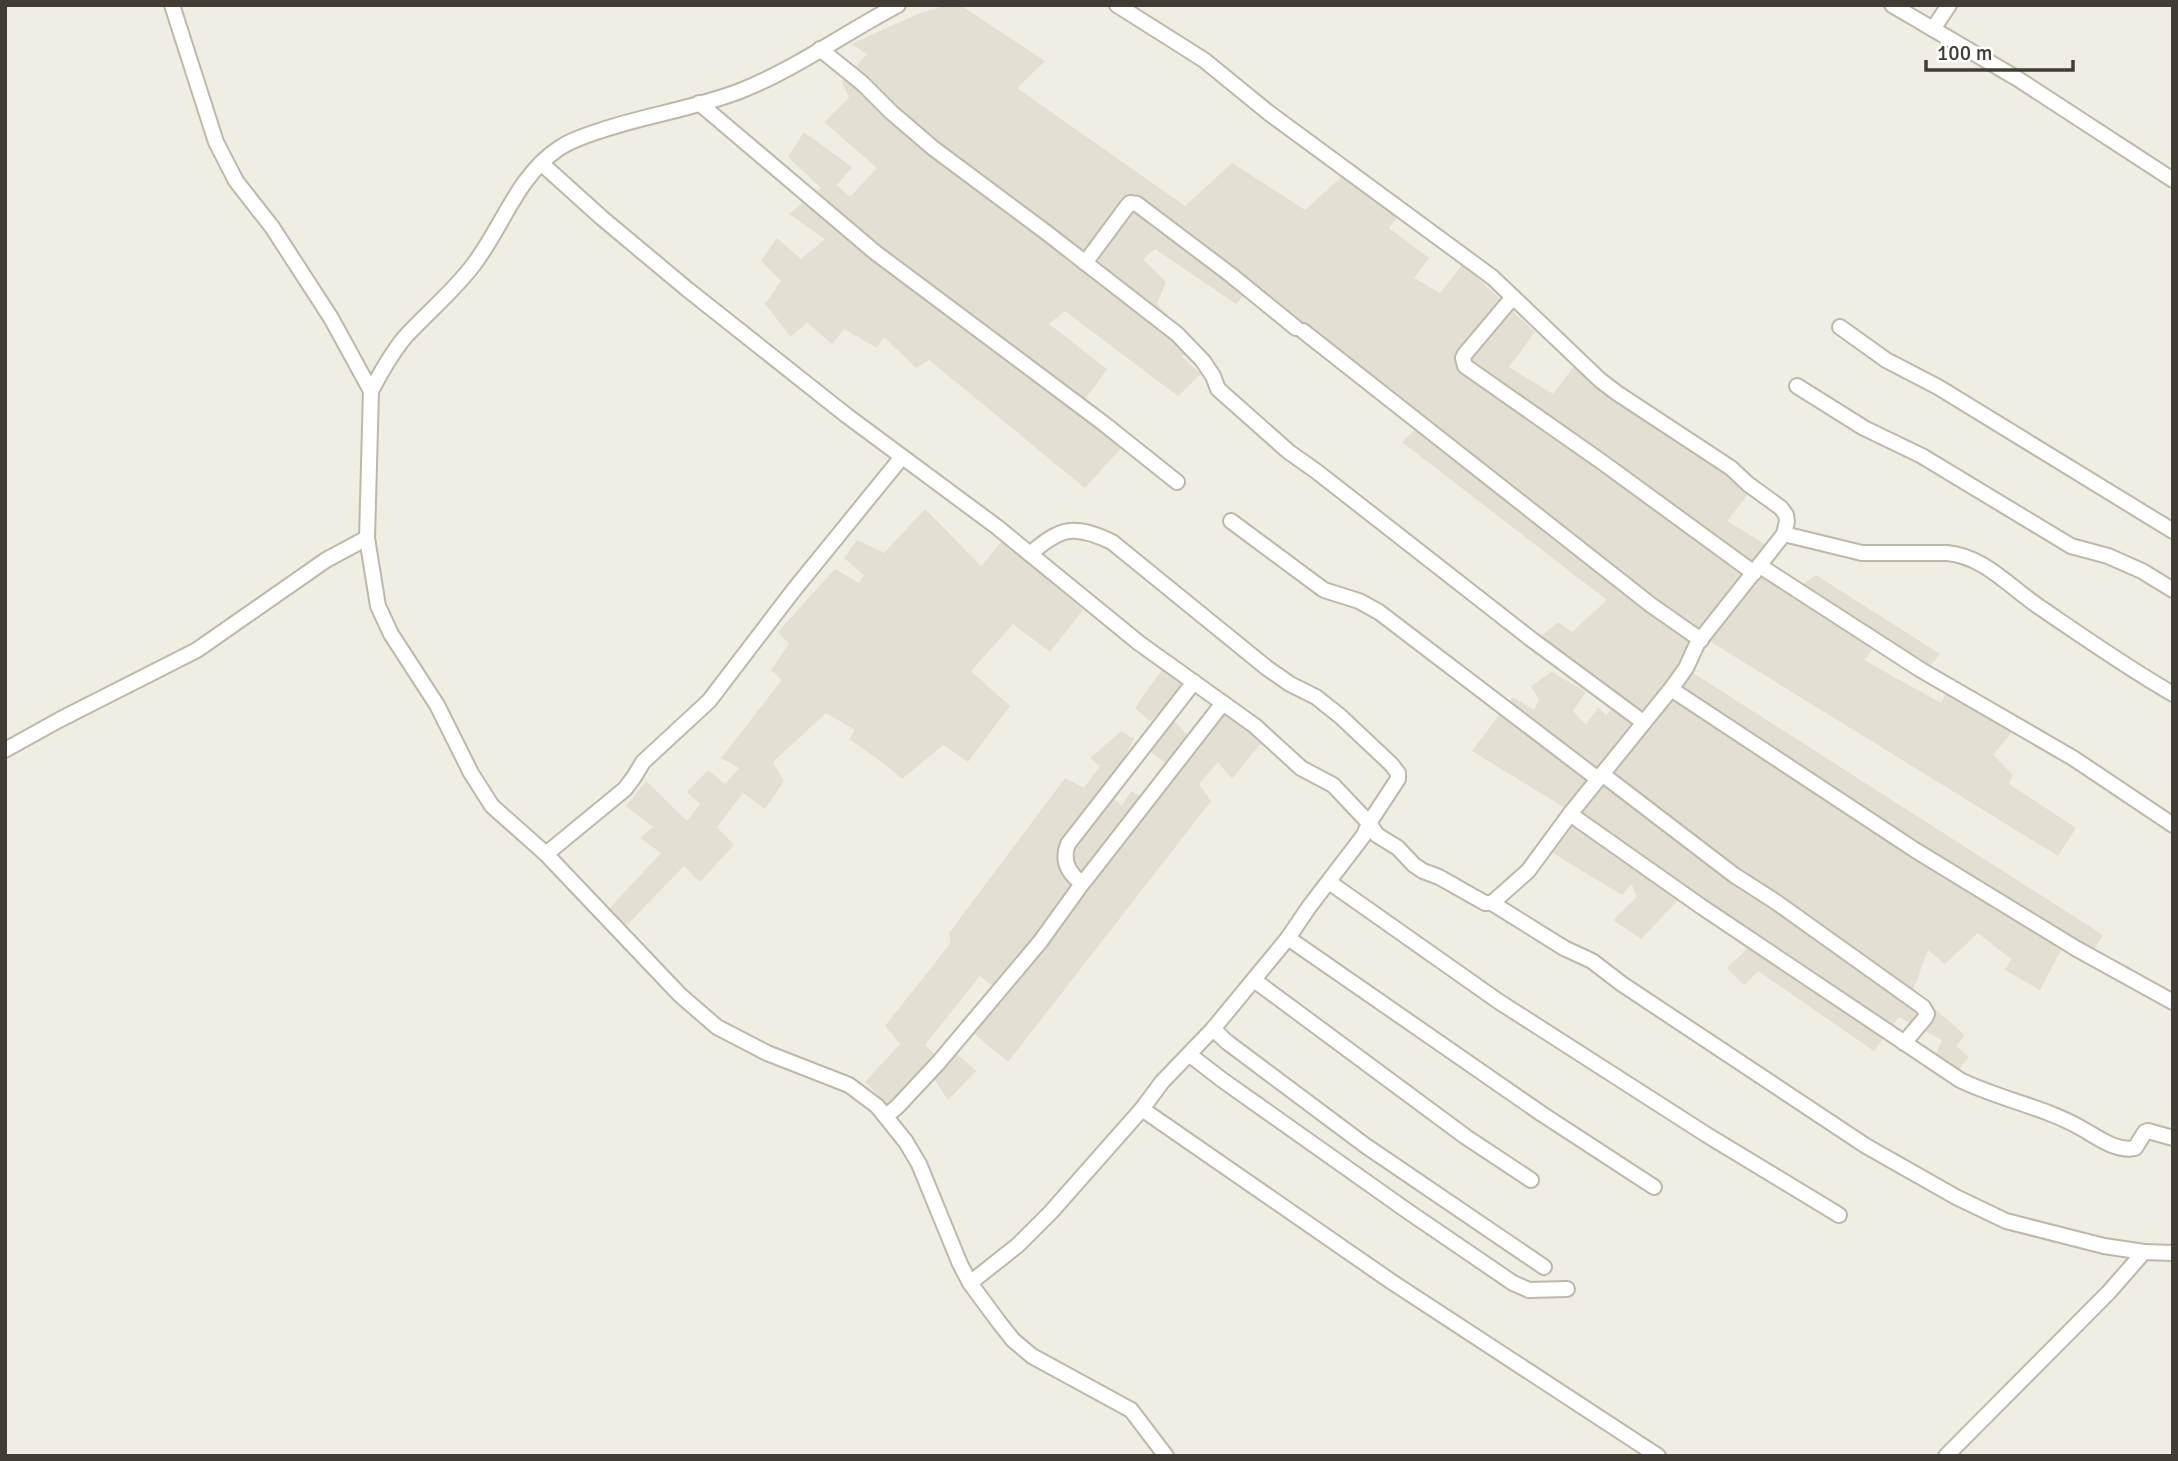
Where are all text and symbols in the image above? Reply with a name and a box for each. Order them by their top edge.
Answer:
scale bar [1926,28,2073,72]
text: 100 m [1937,40,1992,66]

